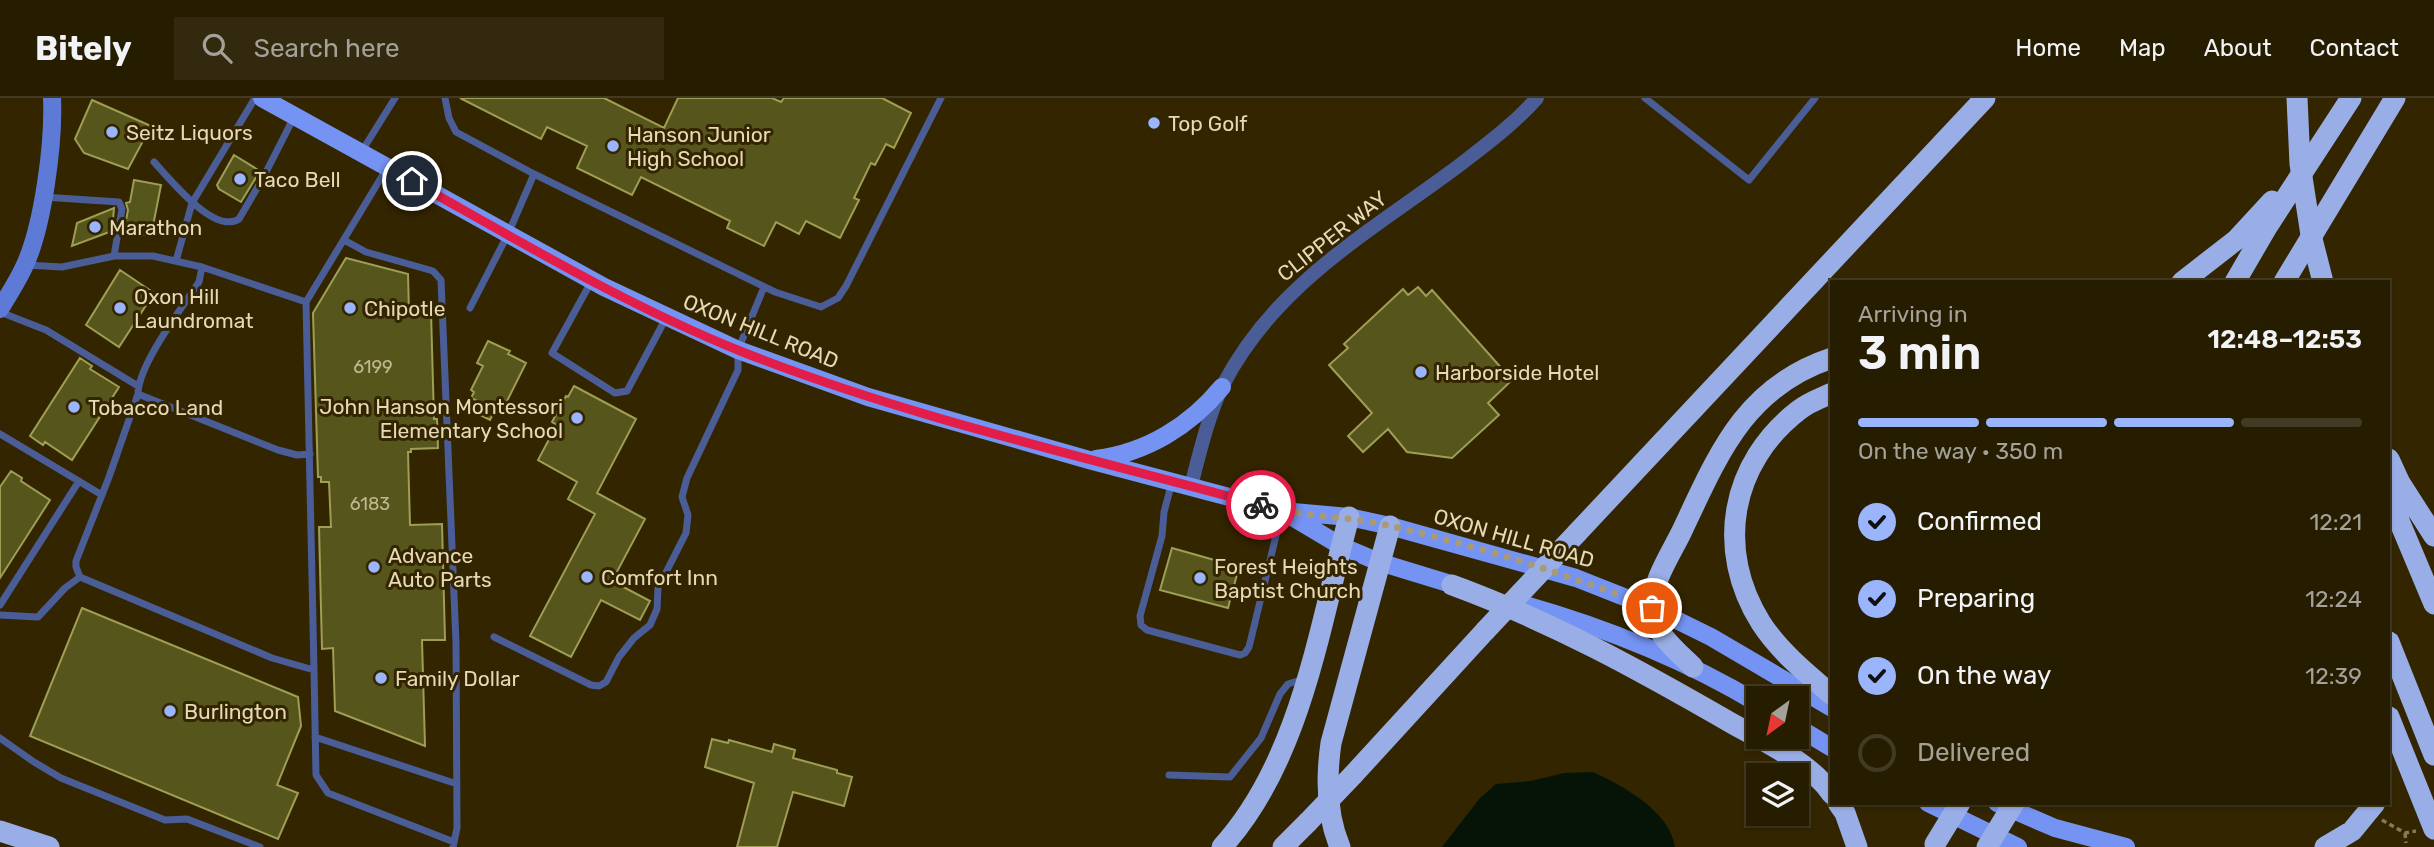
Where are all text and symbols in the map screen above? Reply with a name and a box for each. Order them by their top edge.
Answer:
search box [174,17,664,80]
text: Bitely [35,29,132,68]
icon: search [198,29,236,67]
text: Search here [254,33,400,64]
text: Home [2015,34,2081,62]
text: Map [2119,34,2166,62]
text: About [2204,34,2272,62]
text: Contact [2310,34,2399,62]
place label: Top Golf [1168,111,1247,136]
marker: Top Golf [1146,115,1162,131]
place label: Seitz Liquors [126,120,253,145]
place label: Hanson Junior High School [627,122,771,171]
marker: Seitz Liquors [104,124,120,140]
marker: Hanson Junior High School [605,138,621,154]
pin [382,151,442,211]
icon: home [393,162,431,200]
place label: Taco Bell [254,167,341,192]
marker: Taco Bell [232,171,248,187]
street label: CLIPPER WAY [1272,185,1392,287]
place label: Marathon [109,215,202,240]
marker: Marathon [87,219,103,235]
place label: Oxon Hill Laundromat [134,284,253,333]
street label: OXON HILL ROAD [680,288,842,374]
place label: Chipotle [364,296,445,321]
marker: Oxon Hill Laundromat [112,300,128,316]
marker: Chipotle [342,300,358,316]
text: Arriving in [1858,300,1968,328]
text: 12:48–12:53 [2208,324,2362,355]
text: 3 min [1858,326,1981,381]
house number: 6199 [353,356,393,378]
place label: Harborside Hotel [1435,360,1599,385]
marker: Harborside Hotel [1413,364,1429,380]
place label: John Hanson Montessori Elementary School [319,394,563,443]
place label: Tobacco Land [88,395,223,420]
marker: Tobacco Land [66,399,82,415]
marker: John Hanson Montessori Elementary School [569,410,585,426]
text: On the way · 350 m [1858,437,2063,465]
courier [1226,470,1296,540]
icon: bike [1242,486,1280,524]
house number: 6183 [350,493,390,515]
street label: OXON HILL ROAD [1431,503,1597,573]
icon: check [1858,503,1896,541]
text: Confirmed [1917,506,2042,537]
text: 12:21 [2309,508,2362,536]
place label: Advance Auto Parts [388,543,492,592]
place label: Forest Heights Baptist Church [1214,554,1361,603]
marker: Advance Auto Parts [366,559,382,575]
place label: Comfort Inn [601,565,718,590]
marker: Comfort Inn [579,569,595,585]
marker: Forest Heights Baptist Church [1192,570,1208,586]
pin [1622,578,1682,638]
icon: check [1858,580,1896,618]
text: Preparing [1917,583,2035,614]
text: 12:24 [2305,585,2362,613]
icon: bag [1633,589,1671,627]
icon: check [1858,657,1896,695]
text: On the way [1917,660,2051,691]
text: 12:39 [2305,662,2362,690]
place label: Family Dollar [395,666,520,691]
marker: Family Dollar [373,670,389,686]
north arrow [1746,686,1810,749]
map controls [1746,686,1809,826]
place label: Burlington [184,699,287,724]
marker: Burlington [162,703,178,719]
text: Delivered [1917,737,2030,768]
button: layers [1746,763,1809,826]

